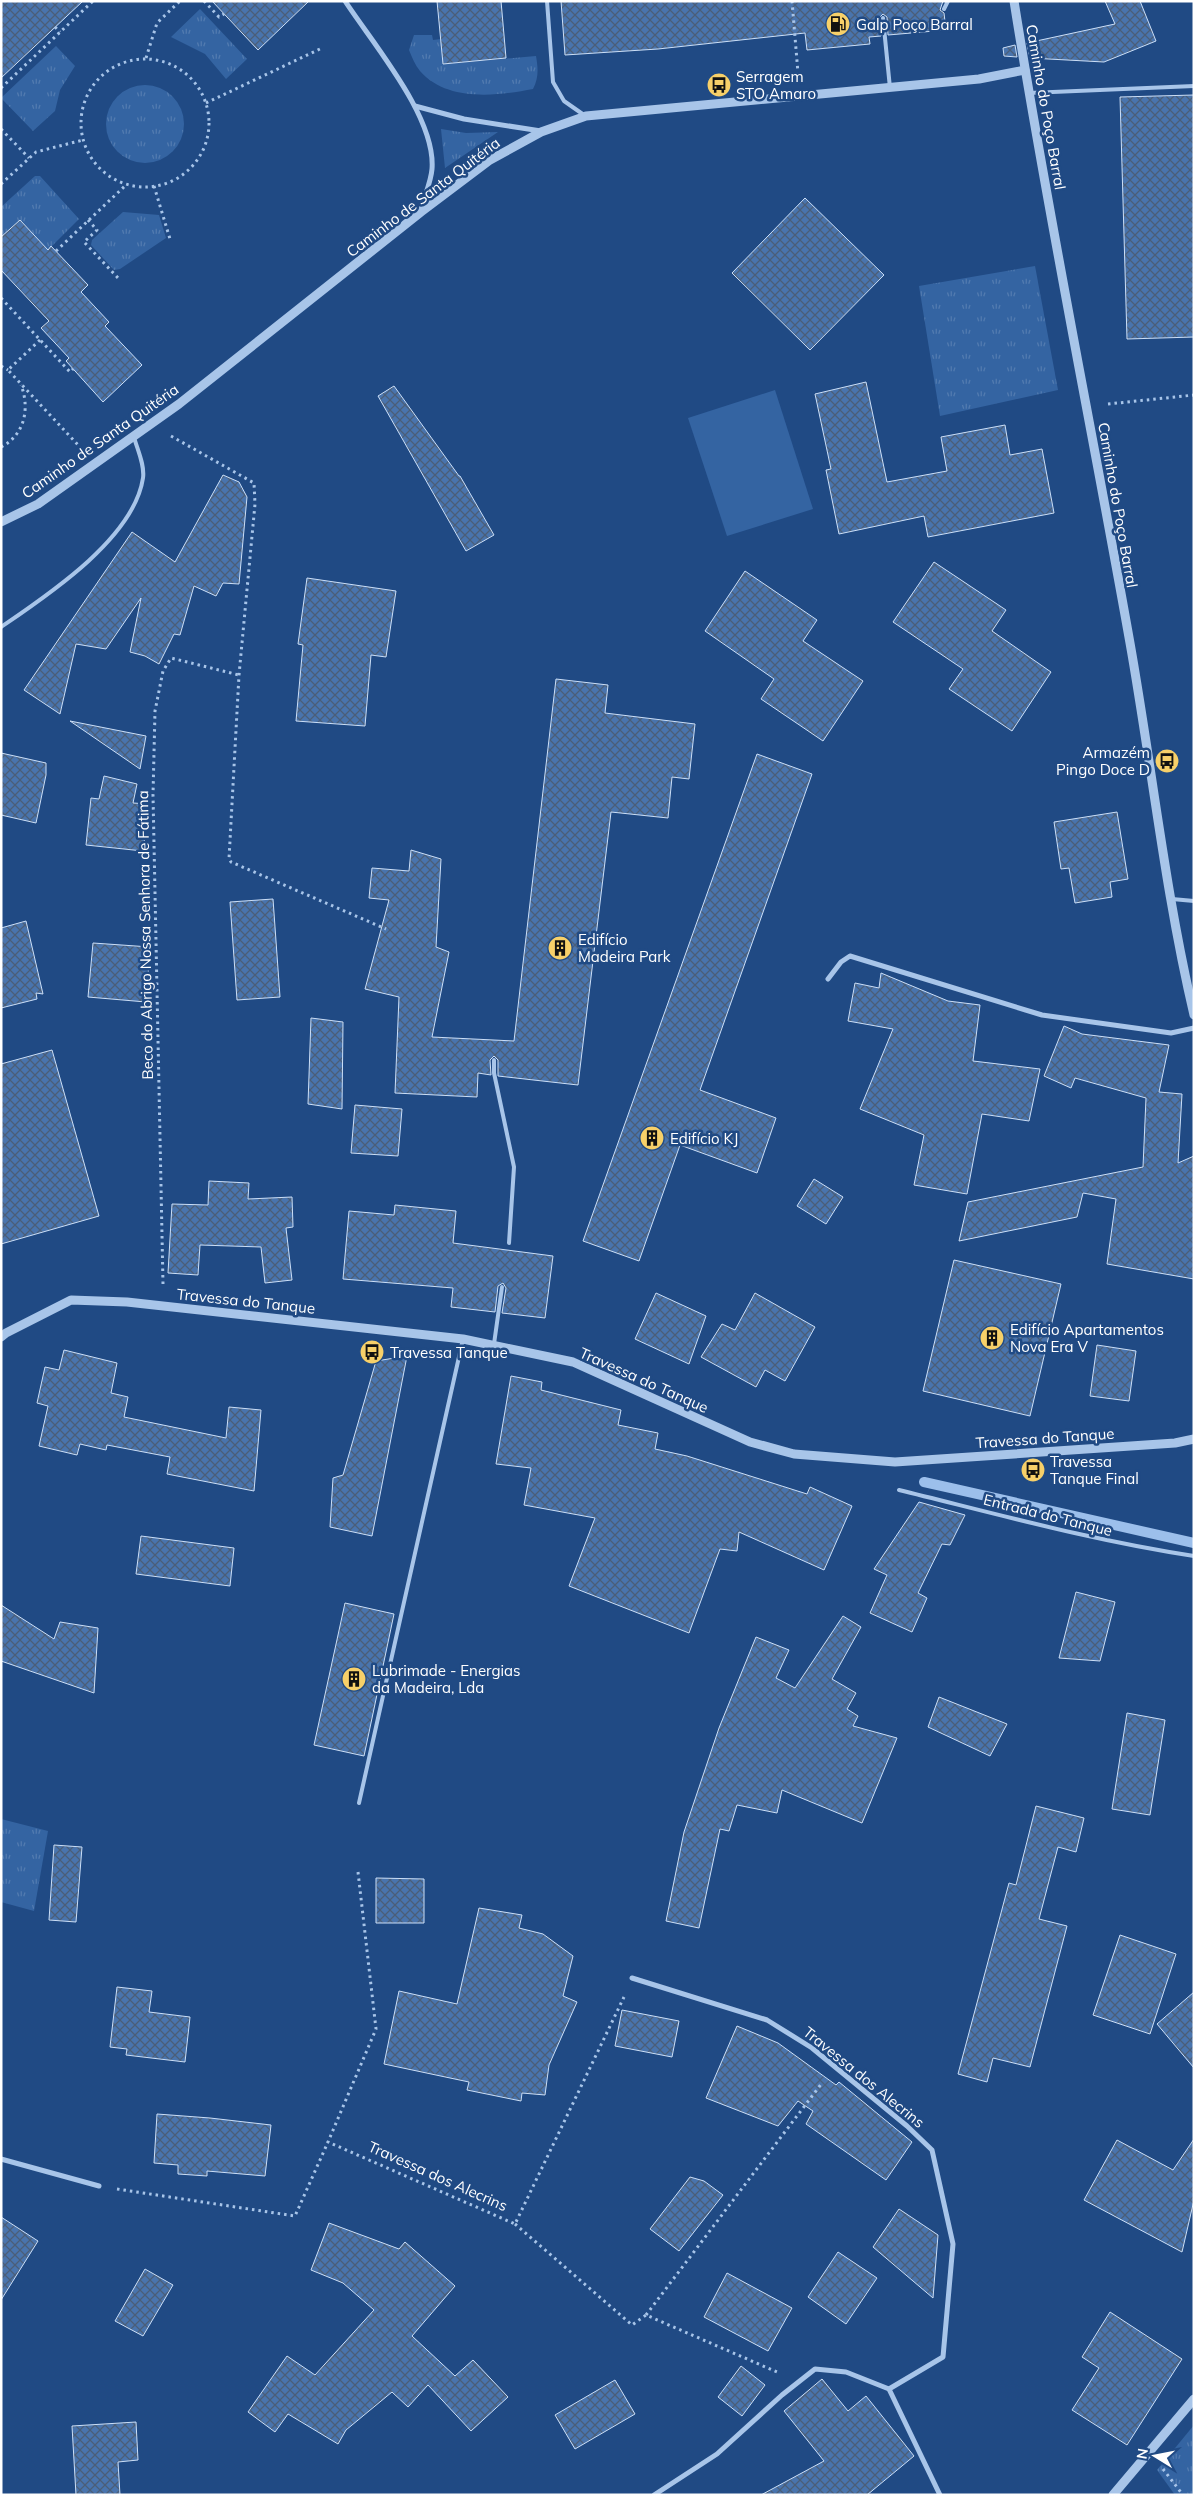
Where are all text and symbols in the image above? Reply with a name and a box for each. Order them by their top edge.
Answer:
fuel station icon: Galp Poço Barral [825,11,851,37]
place label: Galp Poço Barral [856,15,973,34]
street label: Caminho do Poço Barral [1022,23,1070,191]
place label: Serragem STO Amaro [736,67,816,103]
bus stop icon: Serragem STO Amaro [706,72,732,98]
street label: Caminho de Santa Quitéria [342,133,504,261]
street label: Caminho de Santa Quitéria [18,379,182,503]
street label: Caminho do Poço Barral [1094,421,1142,589]
place label: Armazém Pingo Doce D [1056,743,1150,779]
bus stop icon: Armazém Pingo Doce D [1154,748,1180,774]
street label: Beco do Abrigo Nossa Senhora de Fátima [133,790,157,1080]
place label: Edifício Madeira Park [578,930,671,966]
building icon: Edifício Madeira Park [547,935,573,961]
building icon: Edifício KJ [639,1125,665,1151]
place label: Edifício KJ [670,1129,738,1148]
street label: Travessa do Tanque [176,1284,316,1318]
place label: Edifício Apartamentos Nova Era V [1010,1320,1164,1356]
building icon: Edifício Apartamentos Nova Era V [979,1325,1005,1351]
bus stop icon: Travessa Tanque [359,1339,385,1365]
place label: Travessa Tanque [390,1343,508,1362]
street label: Travessa do Tanque [577,1343,711,1417]
street label: Travessa do Tanque [975,1424,1115,1452]
place label: Travessa Tanque Final [1050,1452,1139,1488]
bus stop icon: Travessa Tanque Final [1020,1457,1046,1483]
street label: Entrada do Tanque [982,1490,1114,1540]
place label: Lubrimade - Energias da Madeira, Lda [372,1661,520,1697]
building icon: Lubrimade - Energias da Madeira, Lda [341,1666,367,1692]
street label: Travessa dos Alecrins [800,2022,928,2132]
street label: Travessa dos Alecrins [365,2137,511,2215]
north arrow [1130,2431,1180,2481]
text: N [1132,2447,1152,2461]

